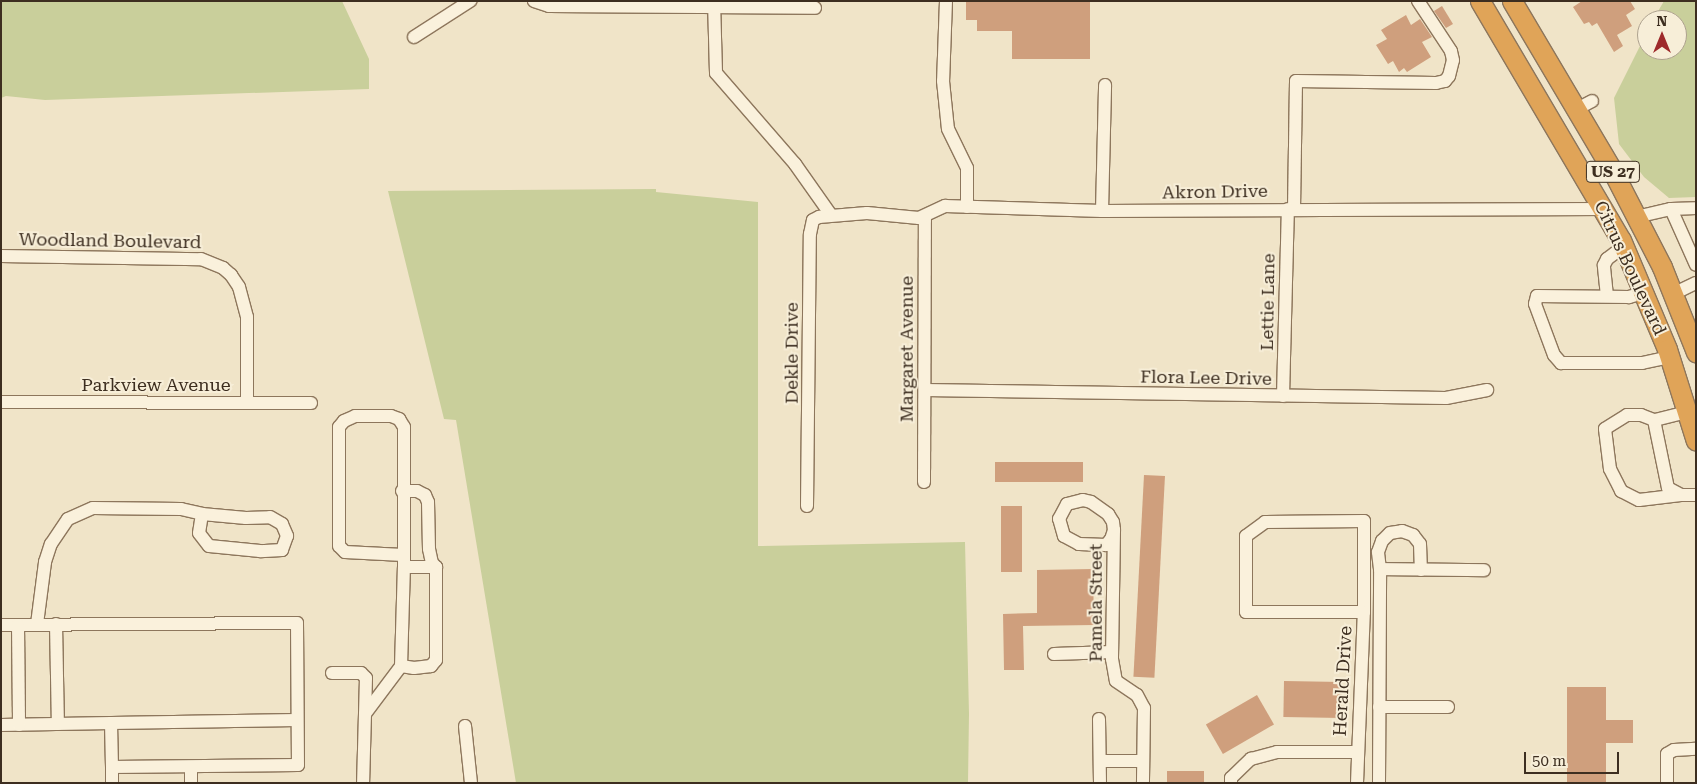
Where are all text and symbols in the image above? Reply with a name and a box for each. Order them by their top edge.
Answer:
north arrow [1637,10,1687,60]
text: N [1657,13,1667,29]
road number: US 27 [1586,158,1640,186]
street label: Akron Drive [1162,180,1268,204]
street label: Citrus Boulevard [1589,197,1671,339]
street label: Woodland Boulevard [19,229,201,253]
street label: Lettie Lane [1256,253,1280,351]
street label: Margaret Avenue [896,276,918,422]
street label: Dekle Drive [781,302,803,404]
street label: Flora Lee Drive [1140,366,1272,390]
street label: Parkview Avenue [81,374,231,396]
street label: Pamela Street [1085,544,1107,662]
street label: Herald Drive [1329,625,1357,737]
scale bar [1527,742,1622,774]
text: 50 m [1532,752,1566,770]

